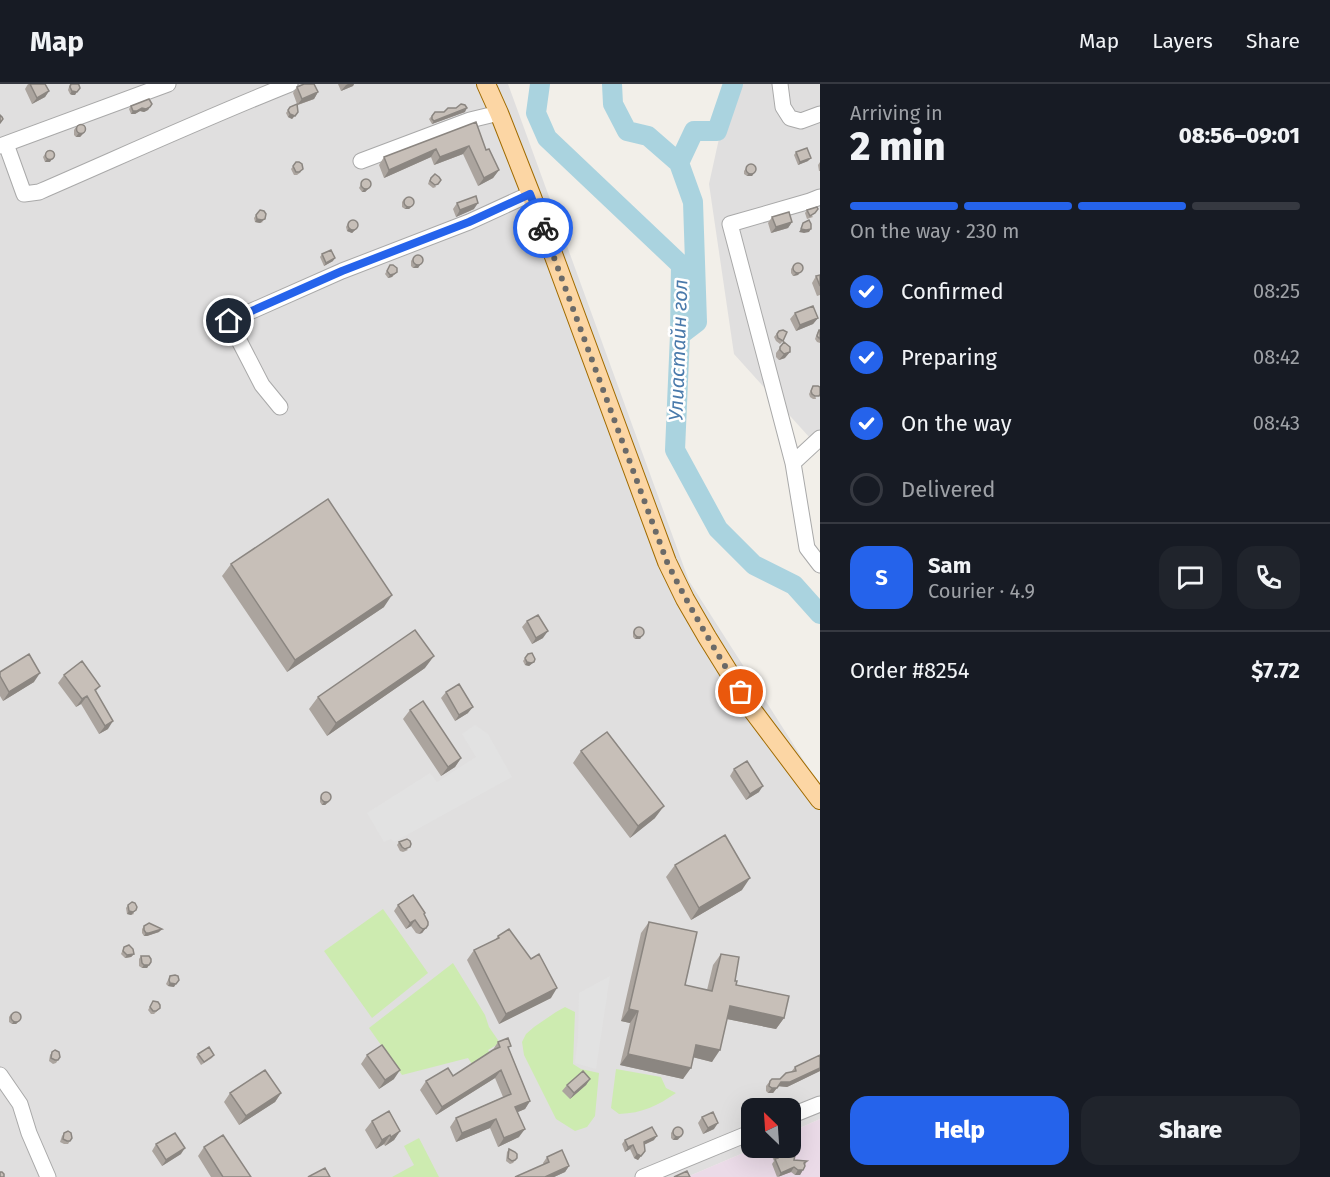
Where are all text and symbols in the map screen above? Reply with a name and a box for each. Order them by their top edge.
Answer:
text: Map [30,25,84,58]
text: Map [1079,28,1119,54]
text: Layers [1152,28,1213,54]
text: Share [1246,28,1300,54]
text: Arriving in [850,101,943,125]
text: 08:56–09:01 [1179,122,1300,149]
text: 2 min [850,124,946,170]
courier [513,198,573,258]
icon: bike [527,212,560,245]
text: On the way · 230 m [850,219,1019,243]
icon: check [850,275,883,308]
text: Confirmed [901,278,1004,305]
water label: Улиастайн гол [664,279,692,421]
text: 08:25 [1253,279,1300,303]
pin [203,295,254,346]
icon: home [212,304,245,337]
icon: check [850,341,883,374]
text: Preparing [901,344,997,371]
text: 08:42 [1253,345,1300,369]
icon: check [850,407,883,440]
text: On the way [901,410,1012,437]
text: 08:43 [1253,411,1300,435]
text: Delivered [901,476,996,503]
button: chat [1159,546,1222,609]
button: phone [1237,546,1300,609]
text: Sam [928,552,971,579]
text: S [875,564,888,591]
text: Courier · 4.9 [928,579,1035,603]
text: Order #8254 [850,657,969,684]
text: $7.72 [1251,657,1300,684]
pin [715,666,766,717]
icon: bag [724,675,757,708]
button: Help [850,1096,1069,1165]
button: Share [1081,1096,1300,1165]
north arrow [741,1098,801,1158]
map controls [741,1098,801,1158]

